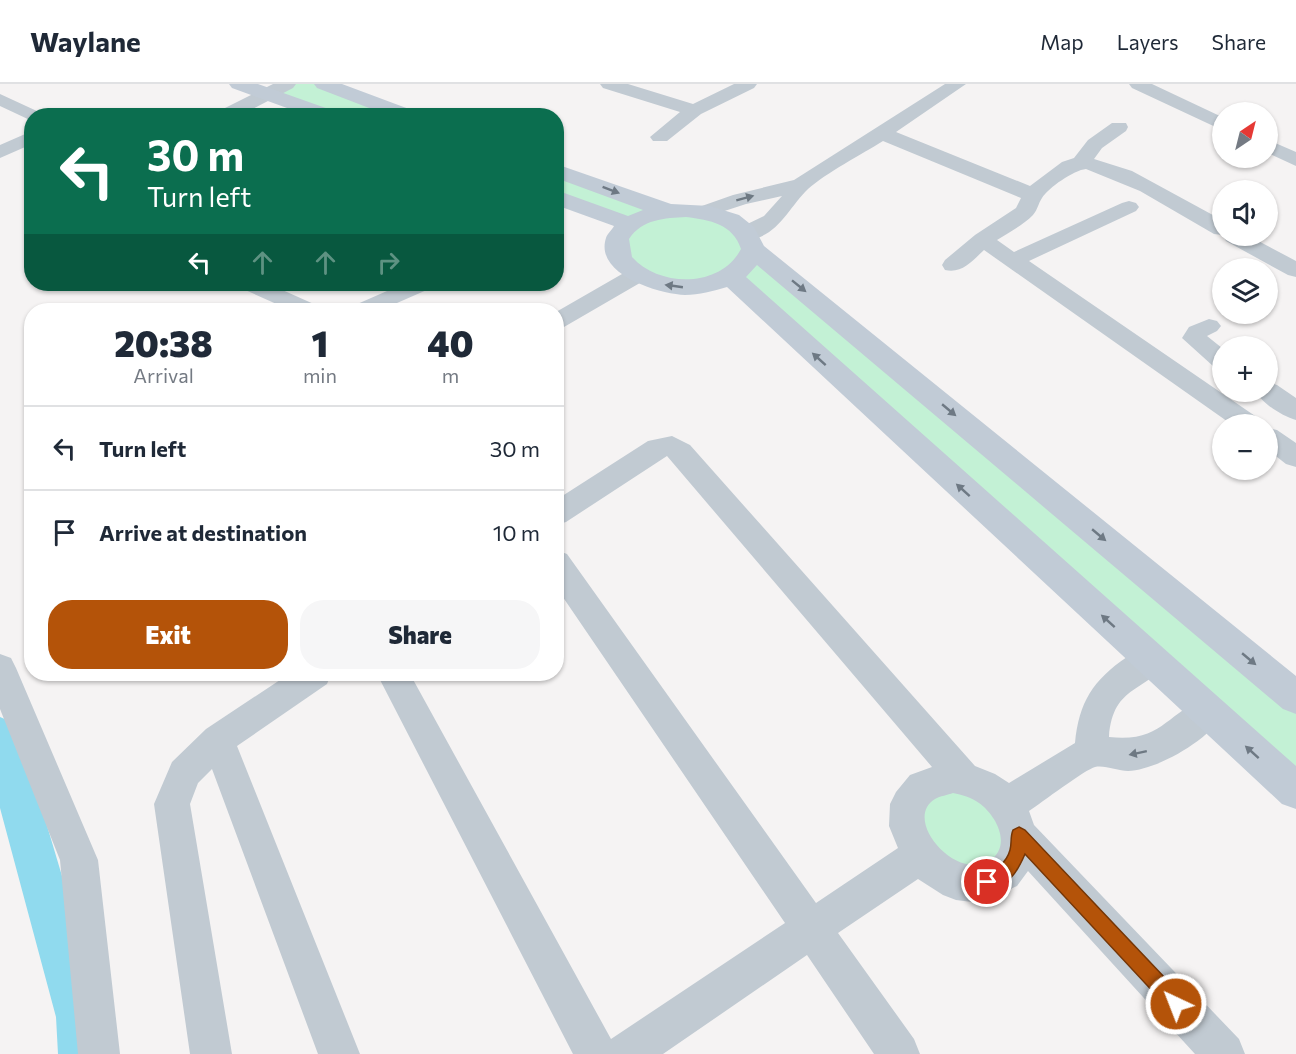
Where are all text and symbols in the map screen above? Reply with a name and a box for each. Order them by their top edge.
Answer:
text: Waylane [30,24,141,58]
text: Map [1040,29,1084,54]
text: Layers [1117,29,1179,54]
text: Share [1212,29,1266,54]
north arrow [1212,102,1278,168]
map controls [1212,102,1278,480]
text: 30 m [147,128,244,180]
icon: left [48,132,126,210]
text: Turn left [147,180,251,213]
button: sound [1212,180,1278,246]
one-way arrow [602,185,620,195]
one-way arrow [736,193,754,203]
icon: left [183,246,216,279]
icon: ahead [246,246,279,279]
icon: ahead [309,246,342,279]
icon: right [372,246,405,279]
button: layers [1212,258,1278,324]
one-way arrow [791,279,806,292]
one-way arrow [665,281,684,290]
text: 20:38 [114,320,213,364]
text: 1 [312,320,328,364]
text: 40 [427,320,474,364]
button: + [1212,336,1278,402]
one-way arrow [812,353,827,366]
text: Arrival [133,363,194,387]
text: min [303,363,337,387]
text: m [442,363,459,387]
one-way arrow [941,404,957,417]
button: − [1212,414,1278,480]
icon: left [48,432,81,465]
text: Turn left [99,435,186,462]
text: 30 m [490,435,540,462]
one-way arrow [956,484,971,497]
icon: arrive [48,516,81,549]
text: Arrive at destination [99,519,307,546]
text: 10 m [493,519,540,546]
one-way arrow [1091,528,1107,541]
button: Exit [48,600,288,669]
button: Share [300,600,540,669]
one-way arrow [1100,614,1115,628]
one-way arrow [1241,652,1256,665]
one-way arrow [1245,746,1260,759]
one-way arrow [1128,749,1147,758]
pin [961,856,1012,907]
icon: arrive [970,865,1003,898]
position arrow [1144,972,1208,1036]

